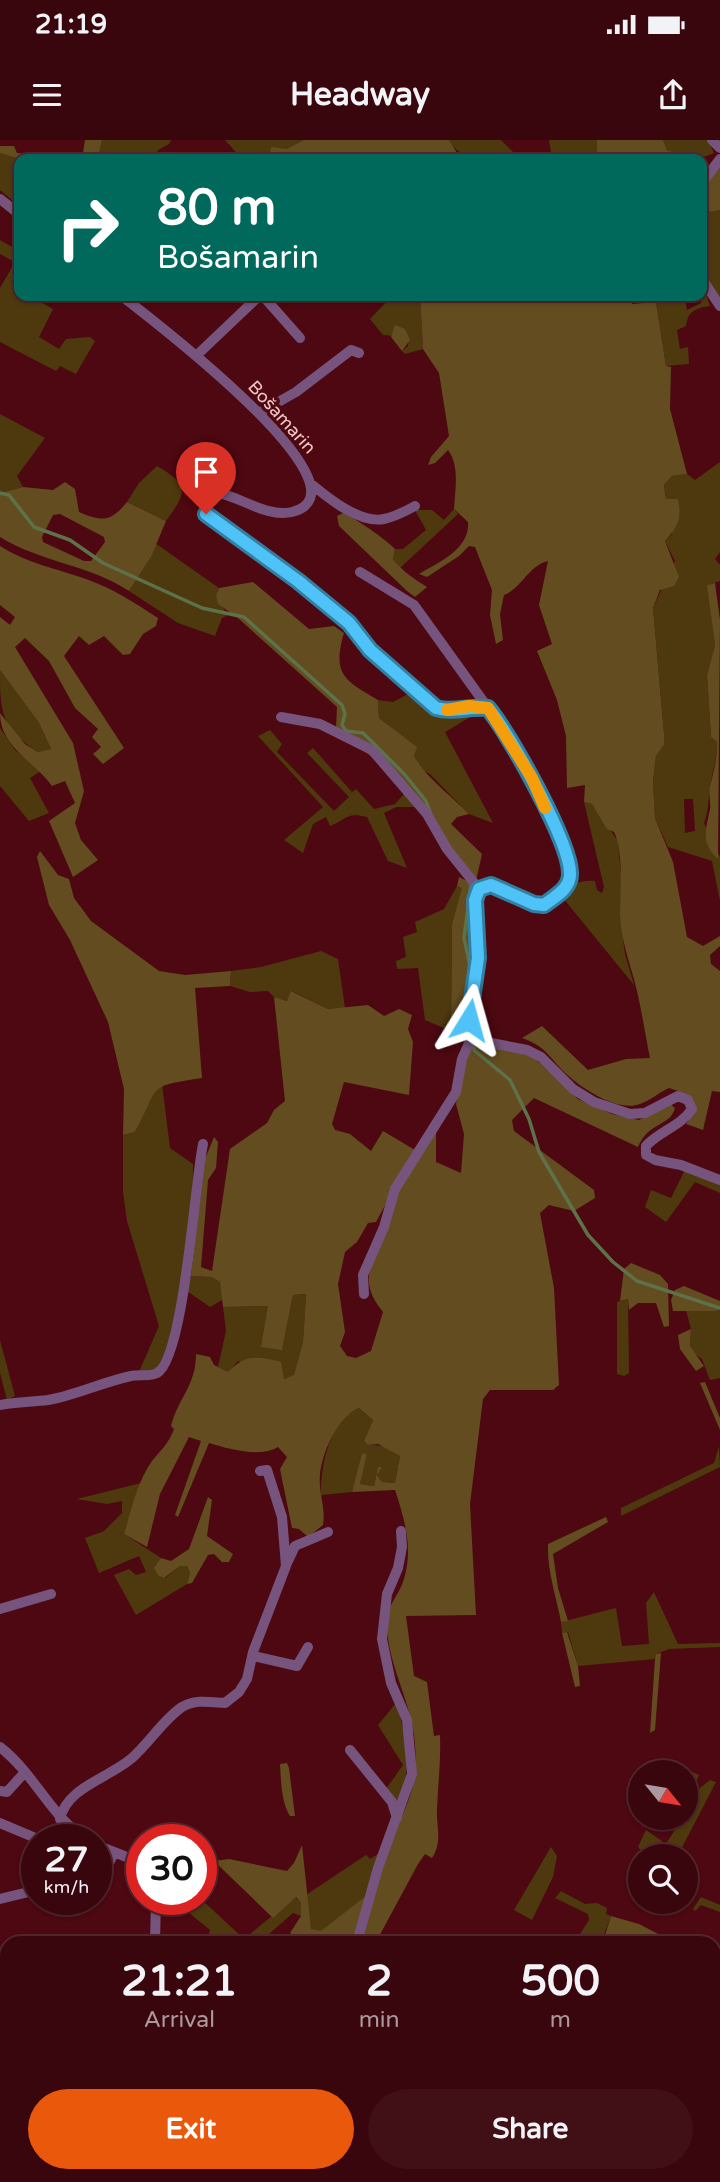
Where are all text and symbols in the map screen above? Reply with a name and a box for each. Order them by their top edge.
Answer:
text: 21:19 [35,9,107,40]
icon: menu [28,76,66,114]
text: Headway [290,76,430,114]
icon: share [654,76,692,114]
text: 80 m [157,179,276,238]
icon: right [42,182,133,273]
text: Bošamarin [157,239,319,277]
street label: Bošamarin [243,376,321,458]
pin [176,442,236,514]
icon: arrive [187,453,225,491]
position arrow [432,983,506,1057]
north arrow [628,1760,698,1830]
map controls [628,1760,698,1914]
speed limit sign: 30 [126,1824,217,1915]
text: 27 [45,1839,88,1881]
button: search [628,1844,698,1914]
text: km/h [44,1876,89,1898]
text: 21:21 [121,1956,238,2007]
text: 2 [366,1956,392,2007]
text: 500 [521,1956,600,2007]
text: Arrival [144,2006,215,2034]
text: min [359,2006,400,2034]
text: m [550,2006,571,2034]
button: Exit [28,2089,354,2169]
button: Share [368,2089,693,2169]

